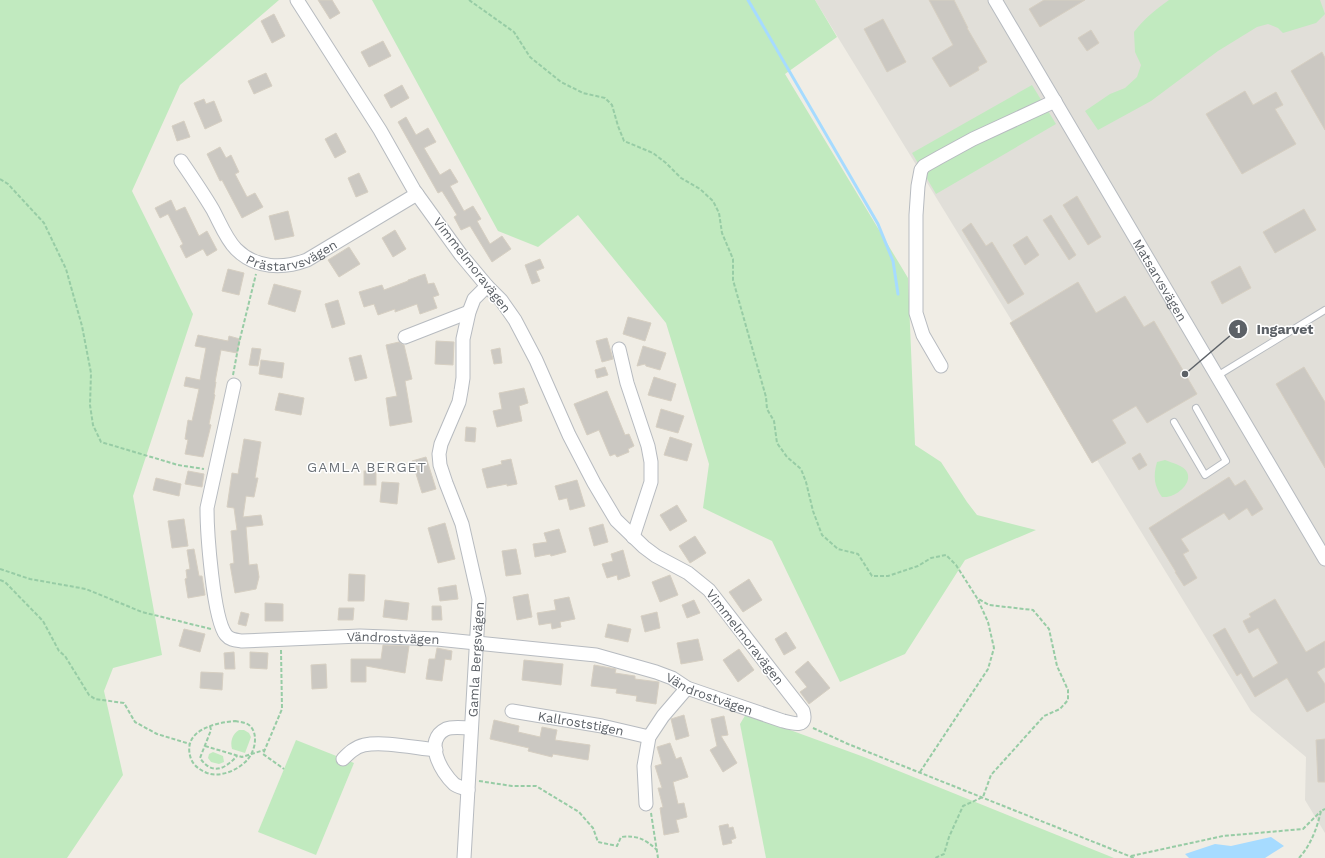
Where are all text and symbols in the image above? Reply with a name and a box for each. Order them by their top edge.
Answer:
street label: Vimmelmoravägen [430,214,514,316]
street label: Prästarvsvägen [244,236,340,273]
street label: Matsarvsvägen [1130,236,1190,324]
callout: Ingarvet [1228,316,1321,342]
text: Ingarvet [1257,321,1313,337]
text: 1 [1235,322,1241,336]
district label: GAMLA BERGET [307,459,427,475]
street label: Vimmelmoravägen [703,586,787,688]
street label: Gamla Bergsvägen [465,601,486,718]
street label: Vändrostvägen [346,628,440,647]
street label: Vändrostvägen [664,669,755,718]
street label: Kallroststigen [537,708,625,738]

